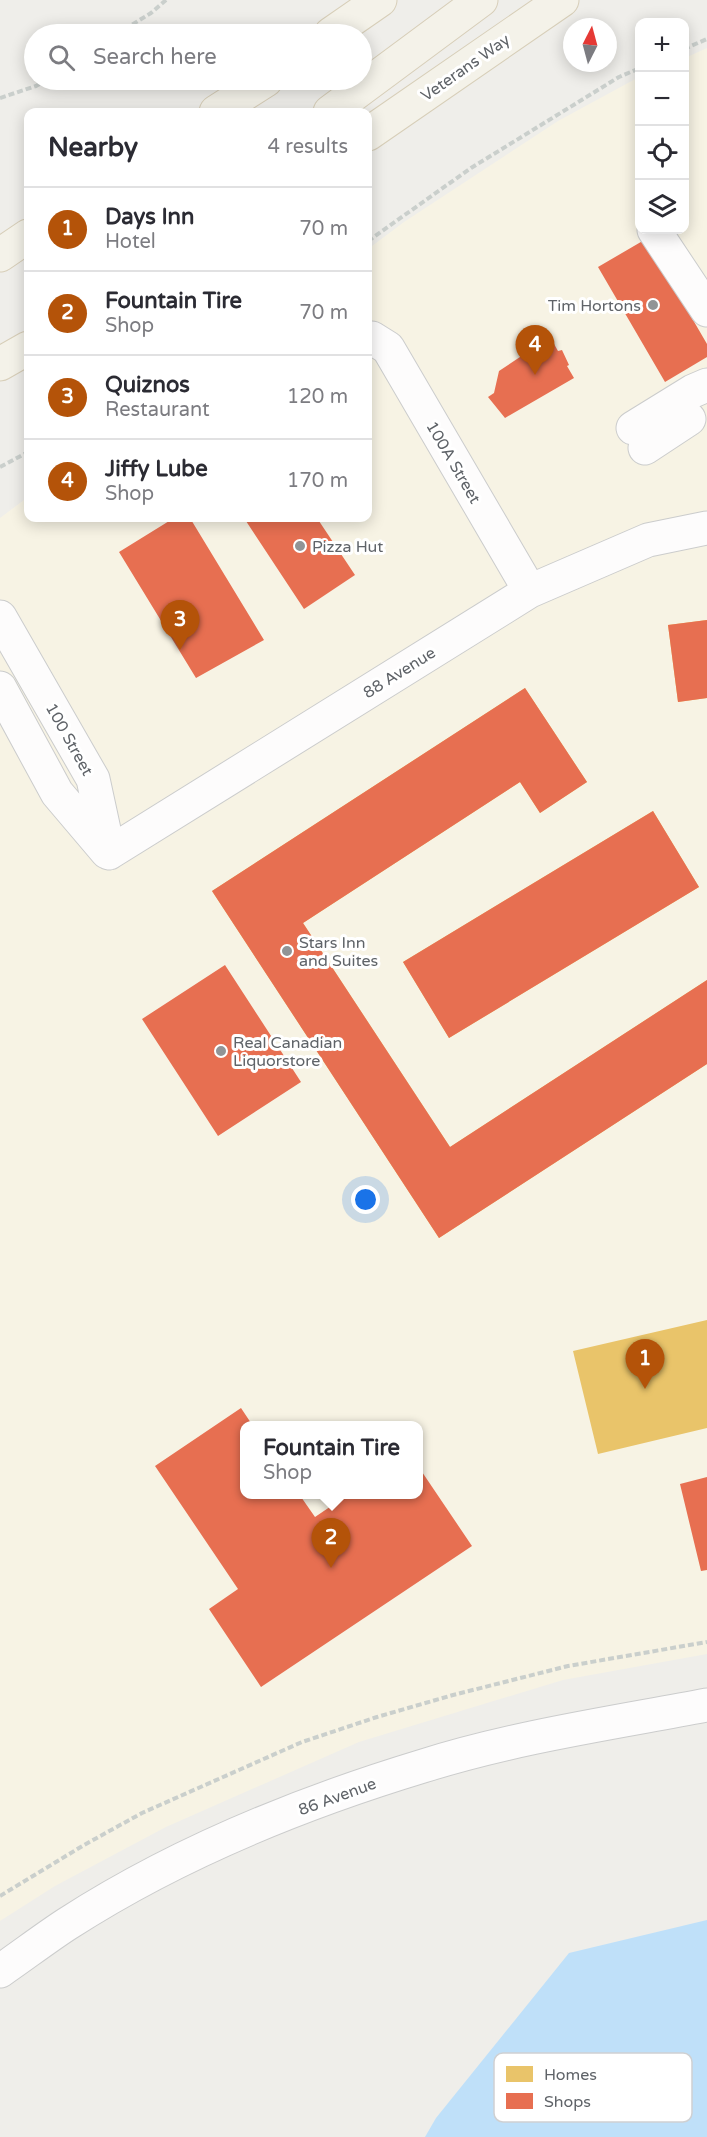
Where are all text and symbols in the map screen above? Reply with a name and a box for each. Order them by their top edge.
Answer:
north arrow [563,18,617,72]
map controls [635,18,689,234]
button: + [635,18,689,72]
search box [24,24,372,90]
street label: Veterans Way [417,30,514,106]
icon: search [45,41,78,74]
text: Search here [93,44,217,70]
button: − [635,72,689,126]
button: locate [635,126,689,180]
text: Nearby [48,132,138,163]
text: 4 results [268,135,348,159]
button: layers [635,180,689,234]
text: Days Inn [105,204,194,230]
text: 1 [61,217,74,241]
text: 70 m [299,217,348,241]
text: Hotel [105,230,156,254]
text: Fountain Tire [105,288,242,314]
place label: Tim Hortons [548,296,641,316]
marker: Tim Hortons [646,298,660,312]
text: 2 [61,301,74,325]
text: 70 m [299,301,348,325]
text: Shop [105,314,154,338]
pin: 4 [516,326,554,375]
text: Quiznos [105,372,190,398]
text: 3 [61,385,74,409]
text: 120 m [287,385,348,409]
text: Restaurant [105,398,210,422]
street label: 100A Street [421,418,485,507]
text: Jiffy Lube [105,456,208,482]
text: 4 [61,469,74,493]
text: 170 m [287,469,348,493]
text: Shop [105,482,154,506]
place label: Pizza Hut [312,537,383,557]
marker: Pizza Hut [293,539,307,553]
pin: 3 [160,600,200,650]
street label: 88 Avenue [360,643,439,703]
street label: 100 Street [41,700,97,779]
place label: Stars Inn and Suites [299,933,378,971]
marker: Stars Inn and Suites [280,944,294,958]
place label: Real Canadian Liquorstore [233,1033,342,1071]
marker: Real Canadian Liquorstore [214,1044,228,1058]
your location [351,1185,380,1214]
pin: 1 [626,1340,664,1389]
popup [240,1421,423,1499]
text: Fountain Tire [263,1435,400,1461]
text: Shop [263,1461,312,1485]
pin: 2 [312,1518,350,1568]
street label: 86 Avenue [296,1774,379,1820]
legend [494,2053,692,2122]
text: Homes [544,2065,597,2085]
text: Shops [544,2092,591,2112]

